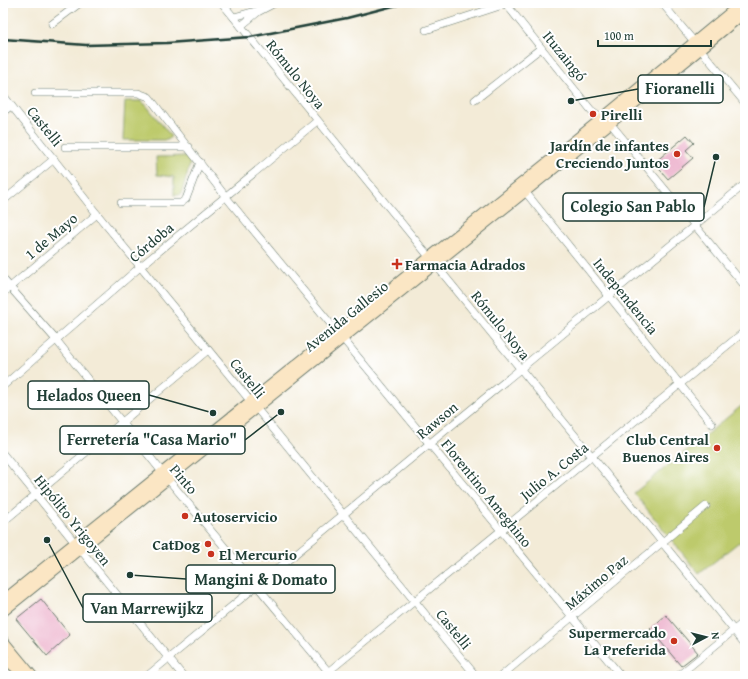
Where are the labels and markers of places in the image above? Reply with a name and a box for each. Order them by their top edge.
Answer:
callout: Fioranelli [638,75,723,103]
place label: Pirelli [601,104,643,125]
marker: Pirelli [588,109,598,119]
place label: Jardín de infantes Creciendo Juntos [547,135,669,173]
marker: Jardín de infantes Creciendo Juntos [672,149,682,159]
callout: Colegio San Pablo [563,193,704,221]
place label: Farmacia Adrados [405,254,526,275]
marker: Farmacia Adrados [392,259,402,269]
callout: Helados Queen [28,381,149,409]
callout: Ferretería "Casa Mario" [60,426,245,454]
place label: Club Central Buenos Aires [622,429,709,467]
marker: Club Central Buenos Aires [712,443,722,453]
place label: Autoservicio [193,506,277,527]
marker: Autoservicio [180,511,190,521]
place label: CatDog [152,534,200,555]
marker: CatDog [203,539,213,549]
place label: El Mercurio [219,544,297,565]
marker: El Mercurio [206,549,216,559]
callout: Mangini & Domato [186,565,335,593]
callout: Van Marrewijkz [83,594,212,622]
place label: Supermercado La Preferida [569,622,666,660]
marker: Supermercado La Preferida [669,636,679,646]

